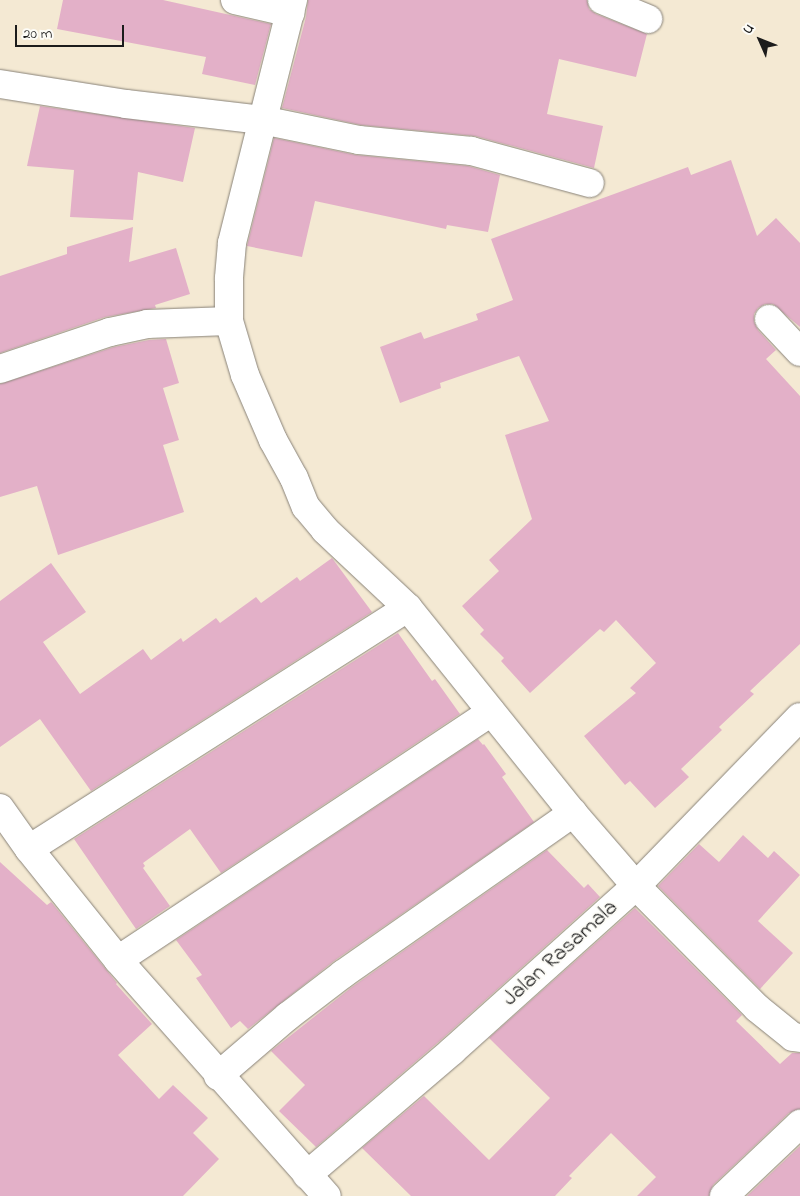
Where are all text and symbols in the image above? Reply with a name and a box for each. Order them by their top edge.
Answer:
scale bar [18,15,126,47]
north arrow [735,15,785,65]
text: U [738,19,759,40]
text: 20 m [23,23,52,45]
street label: Jalan Rasamala [498,895,624,1013]

